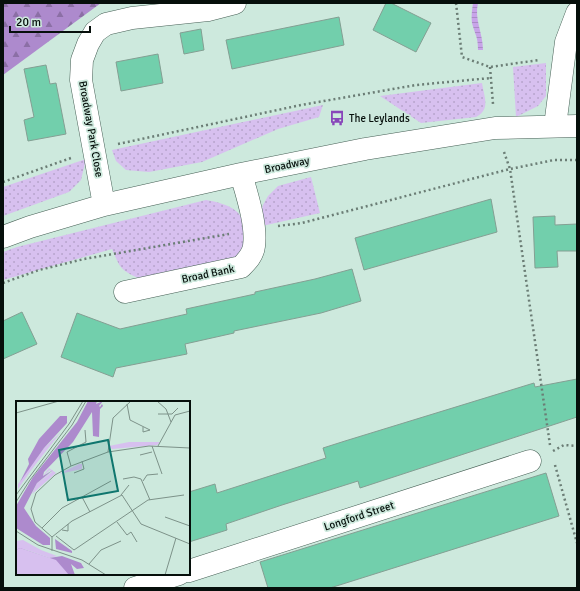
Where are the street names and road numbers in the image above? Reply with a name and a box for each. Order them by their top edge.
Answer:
street label: Broadway Park Close [76,80,106,178]
street label: Broadway [263,154,312,176]
street label: Broad Bank [180,262,236,286]
street label: Longford Street [322,498,396,533]

